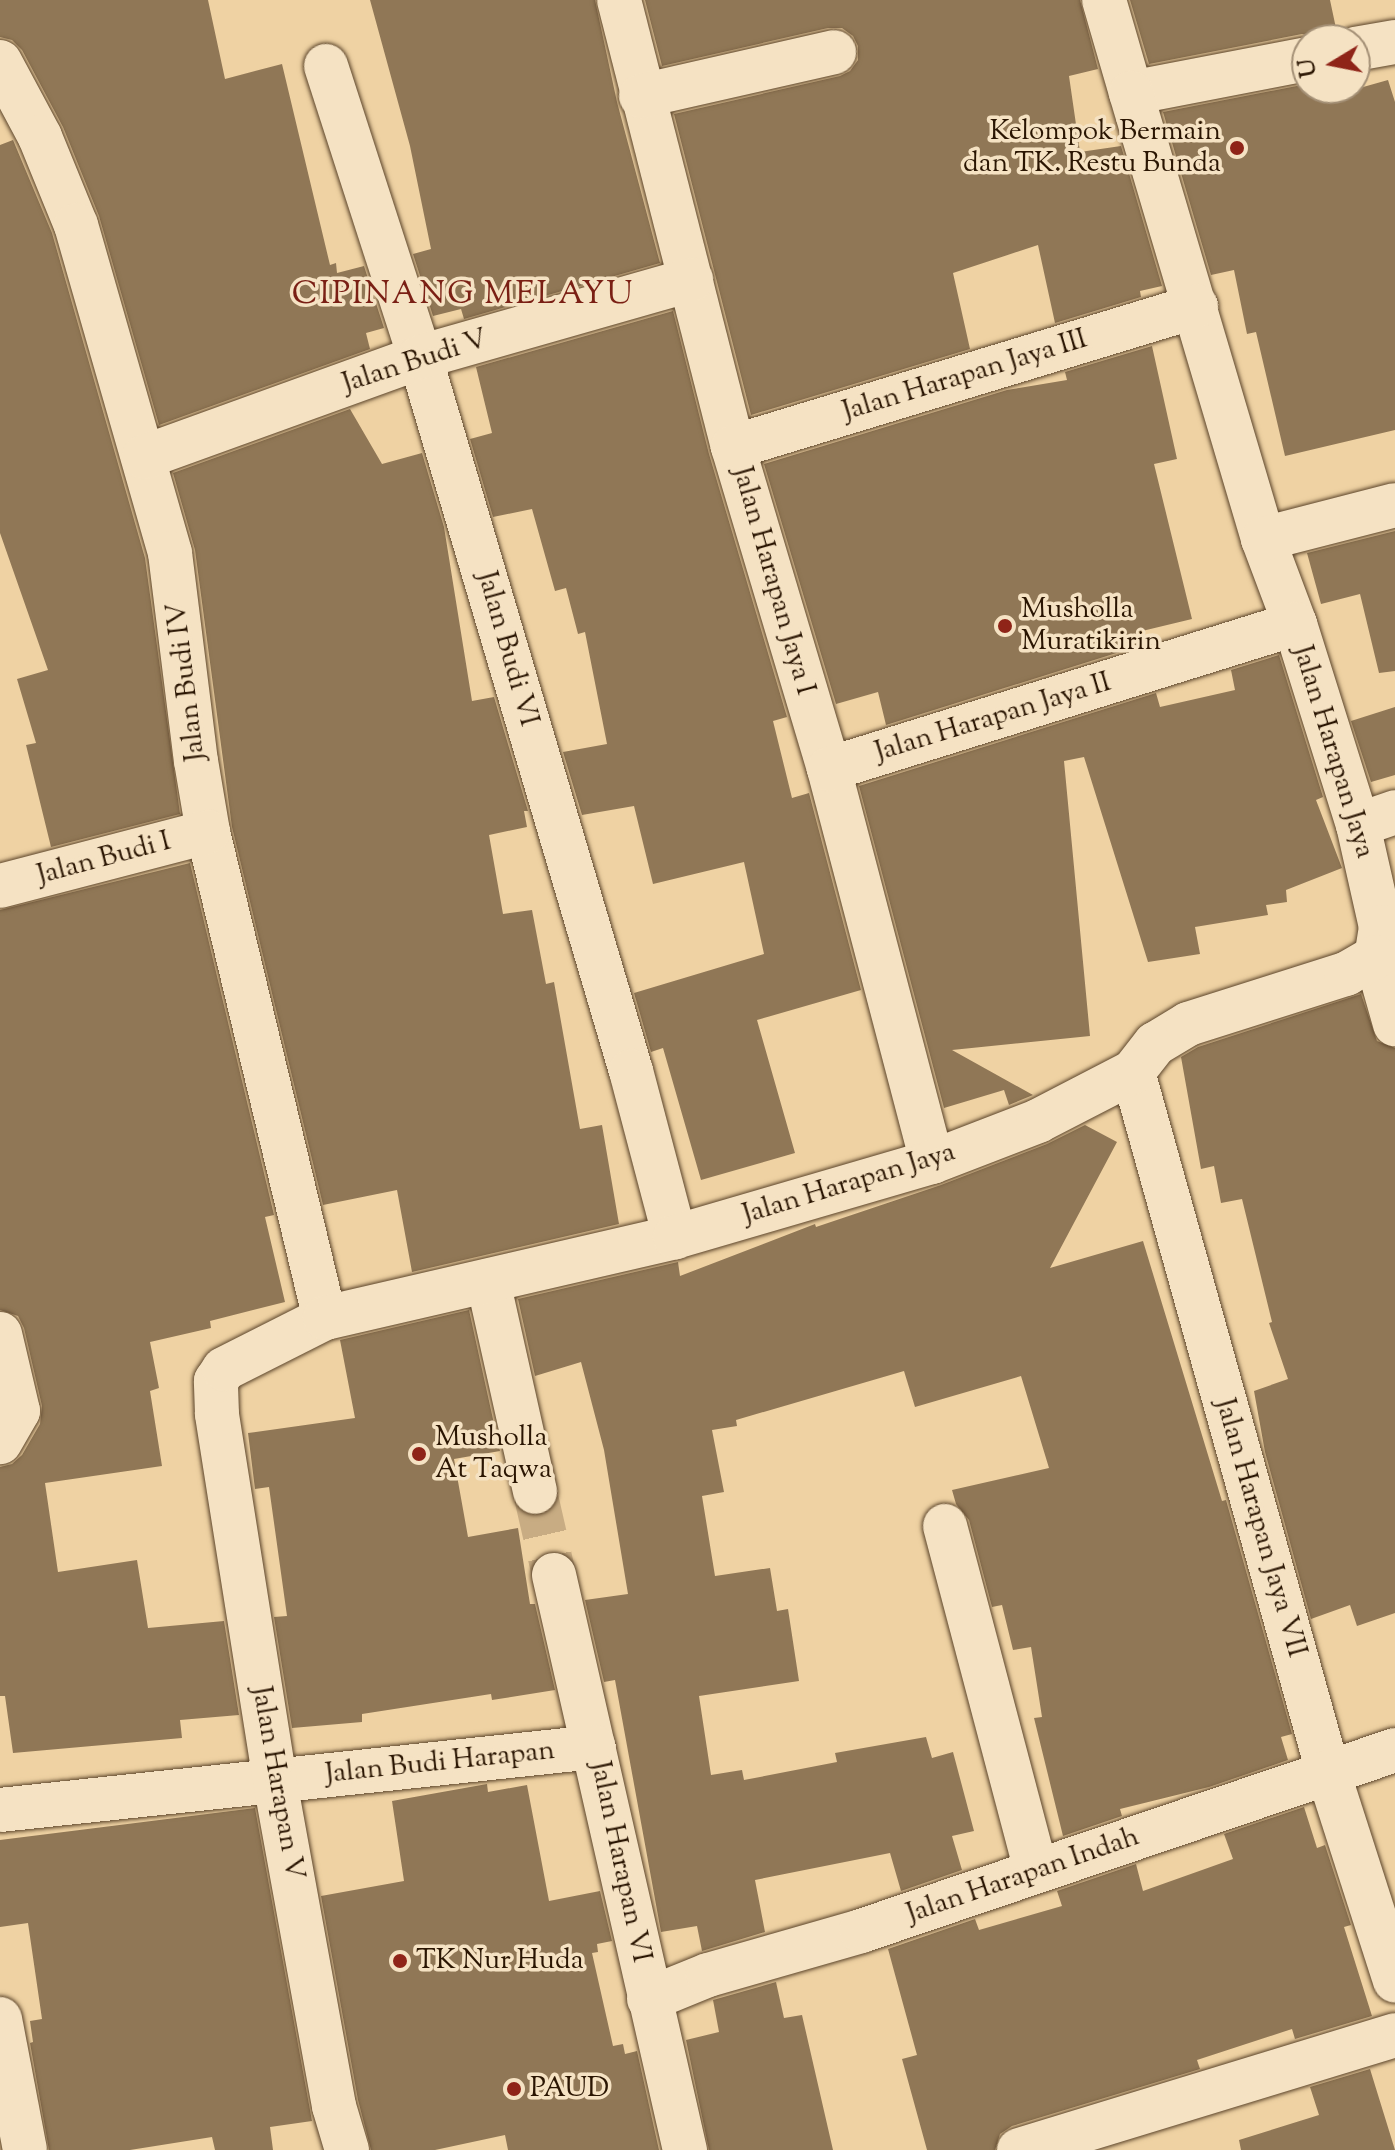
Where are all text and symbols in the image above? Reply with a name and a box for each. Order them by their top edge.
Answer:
north arrow [1291,24,1371,104]
text: U [1292,56,1327,79]
place label: Kelompok Bermain dan TK. Restu Bunda [963,115,1221,181]
marker: Kelompok Bermain dan TK. Restu Bunda [1228,139,1246,157]
district label: CIPINANG MELAYU [292,276,634,314]
street label: Jalan Budi V [338,323,492,401]
street label: Jalan Harapan Jaya III [839,323,1091,429]
street label: Jalan Harapan Jaya I [724,463,822,699]
street label: Jalan Budi VI [469,568,545,730]
place label: Musholla Muratikirin [1021,593,1161,659]
street label: Jalan Budi IV [161,601,213,763]
marker: Musholla Muratikirin [996,617,1014,635]
street label: Jalan Harapan Jaya [1285,642,1381,862]
street label: Jalan Harapan Jaya II [871,666,1115,770]
street label: Jalan Budi I [34,825,174,893]
street label: Jalan Harapan Jaya [739,1136,959,1232]
street label: Jalan Harapan Jaya VII [1207,1395,1313,1661]
place label: Musholla At Taqwa [435,1421,552,1487]
marker: Musholla At Taqwa [410,1445,428,1463]
street label: Jalan Harapan V [243,1684,311,1882]
street label: Jalan Budi Harapan [324,1734,556,1792]
street label: Jalan Harapan VI [582,1758,658,1966]
street label: Jalan Harapan Indah [902,1820,1144,1932]
place label: TK Nur Huda [416,1944,584,1978]
marker: TK Nur Huda [391,1952,409,1970]
place label: PAUD [530,2072,609,2106]
marker: PAUD [505,2080,523,2098]

